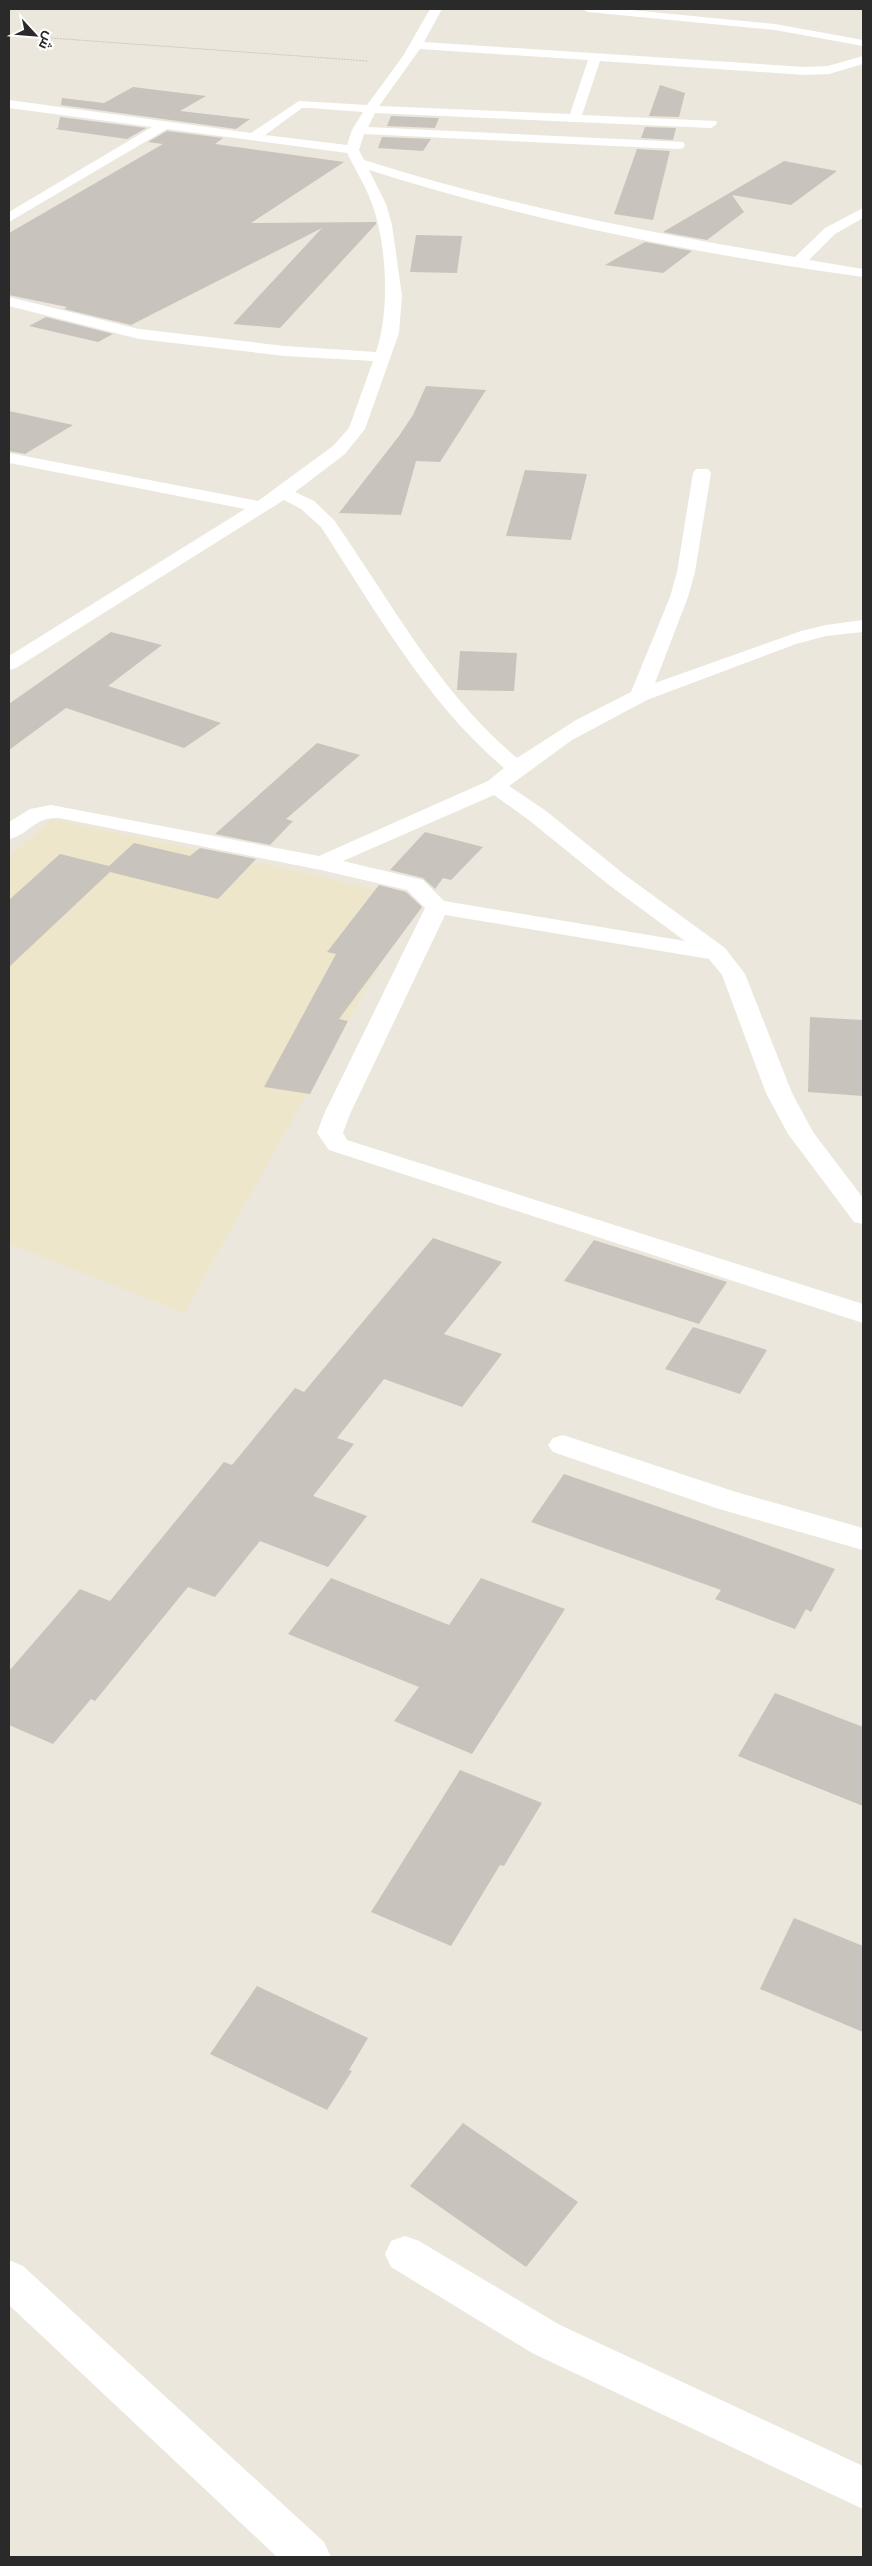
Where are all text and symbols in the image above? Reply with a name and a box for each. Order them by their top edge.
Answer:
north arrow [10,10,60,60]
text: ش [35,29,60,53]

